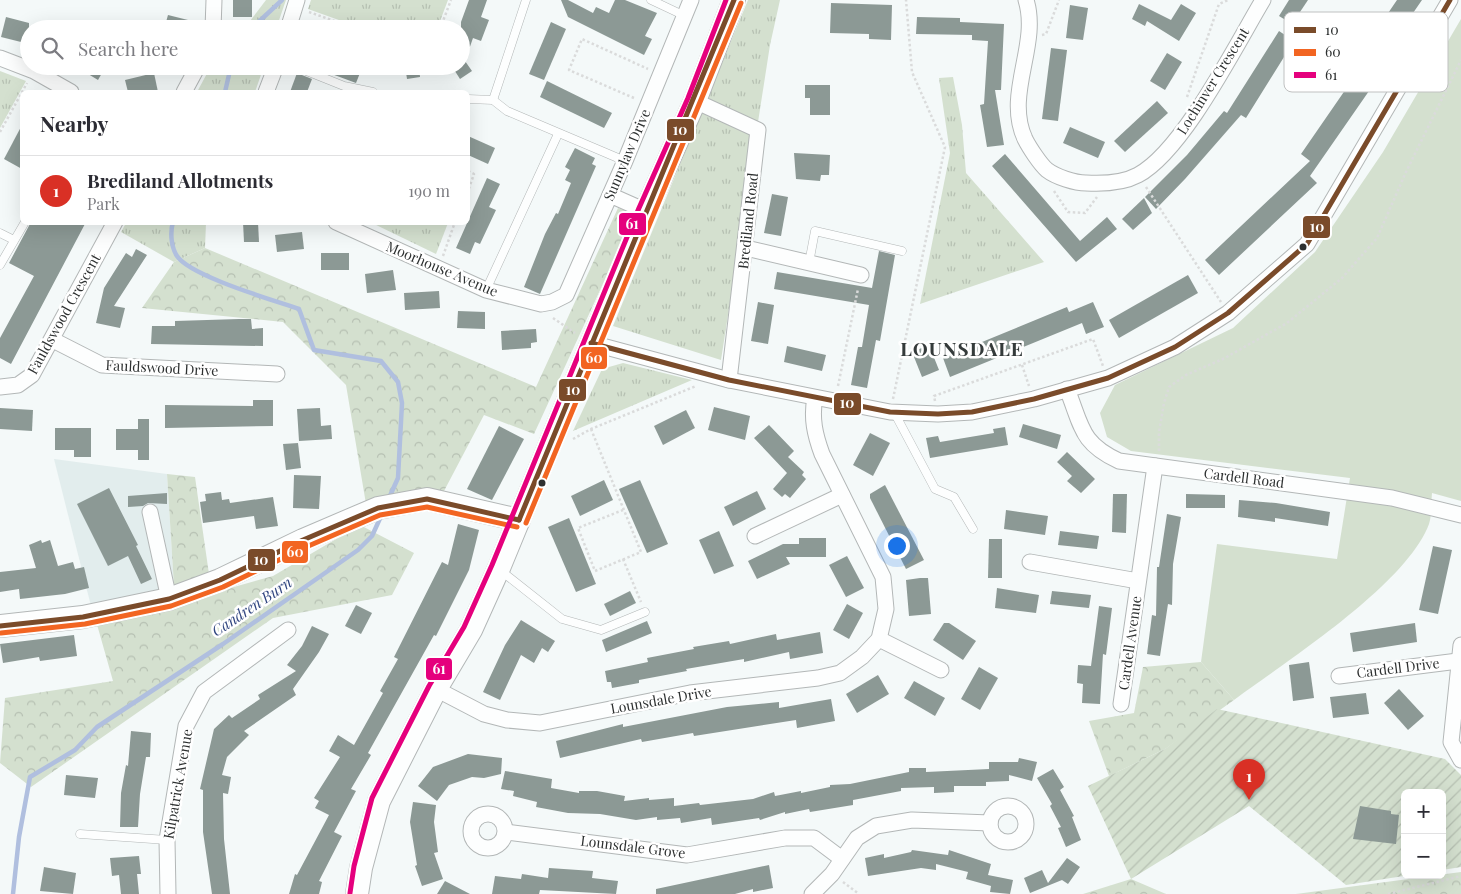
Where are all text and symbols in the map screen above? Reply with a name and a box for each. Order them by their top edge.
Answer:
legend [1284,12,1448,92]
search box [20,20,470,75]
text: 10 [1325,20,1339,39]
street label: Lochinver Crescent [1172,23,1254,138]
icon: search [38,34,66,62]
text: Search here [78,35,178,61]
text: 60 [1325,42,1341,61]
text: 61 [1325,65,1337,84]
street label: Sunnylaw Drive [599,106,654,204]
text: Nearby [40,109,109,137]
line badge: 10 [666,118,695,142]
text: 10 [673,120,687,139]
text: Brediland Allotments [87,167,273,193]
street label: Brediland Road [733,172,762,270]
text: 1 [53,180,59,201]
text: 190 m [408,180,450,201]
text: Park [87,193,120,214]
line badge: 61 [618,212,647,236]
text: 61 [625,214,639,233]
line badge: 10 [1302,215,1331,239]
text: 10 [1310,217,1324,236]
street label: Moorhouse Avenue [383,236,501,301]
unlabelled marker [1298,242,1308,252]
street label: Fauldswood Crescent [23,249,105,377]
district label: LOUNSDALE [900,335,1024,361]
line badge: 60 [580,346,608,370]
text: 60 [586,348,602,367]
street label: Fauldswood Drive [105,355,219,380]
line badge: 10 [558,378,587,402]
text: 10 [566,380,580,399]
line badge: 10 [833,392,862,416]
text: 10 [840,393,854,412]
street label: Cardell Road [1203,463,1285,492]
unlabelled marker [537,478,547,488]
your location [884,533,910,559]
line badge: 60 [281,540,309,564]
text: 60 [287,542,303,561]
line badge: 10 [247,548,276,572]
text: 10 [254,550,268,569]
water label: Candren Burn [207,572,296,640]
street label: Cardell Avenue [1113,595,1146,691]
street label: Cardell Drive [1355,653,1441,682]
line badge: 61 [425,657,453,681]
text: 61 [432,659,446,678]
street label: Lounsdale Drive [609,681,713,718]
street label: Kilpatrick Avenue [158,727,197,840]
pin: 1 [1233,759,1265,800]
map controls [1401,789,1446,879]
button: + [1401,789,1446,834]
street label: Lounsdale Grove [580,831,687,862]
button: − [1401,834,1446,879]

